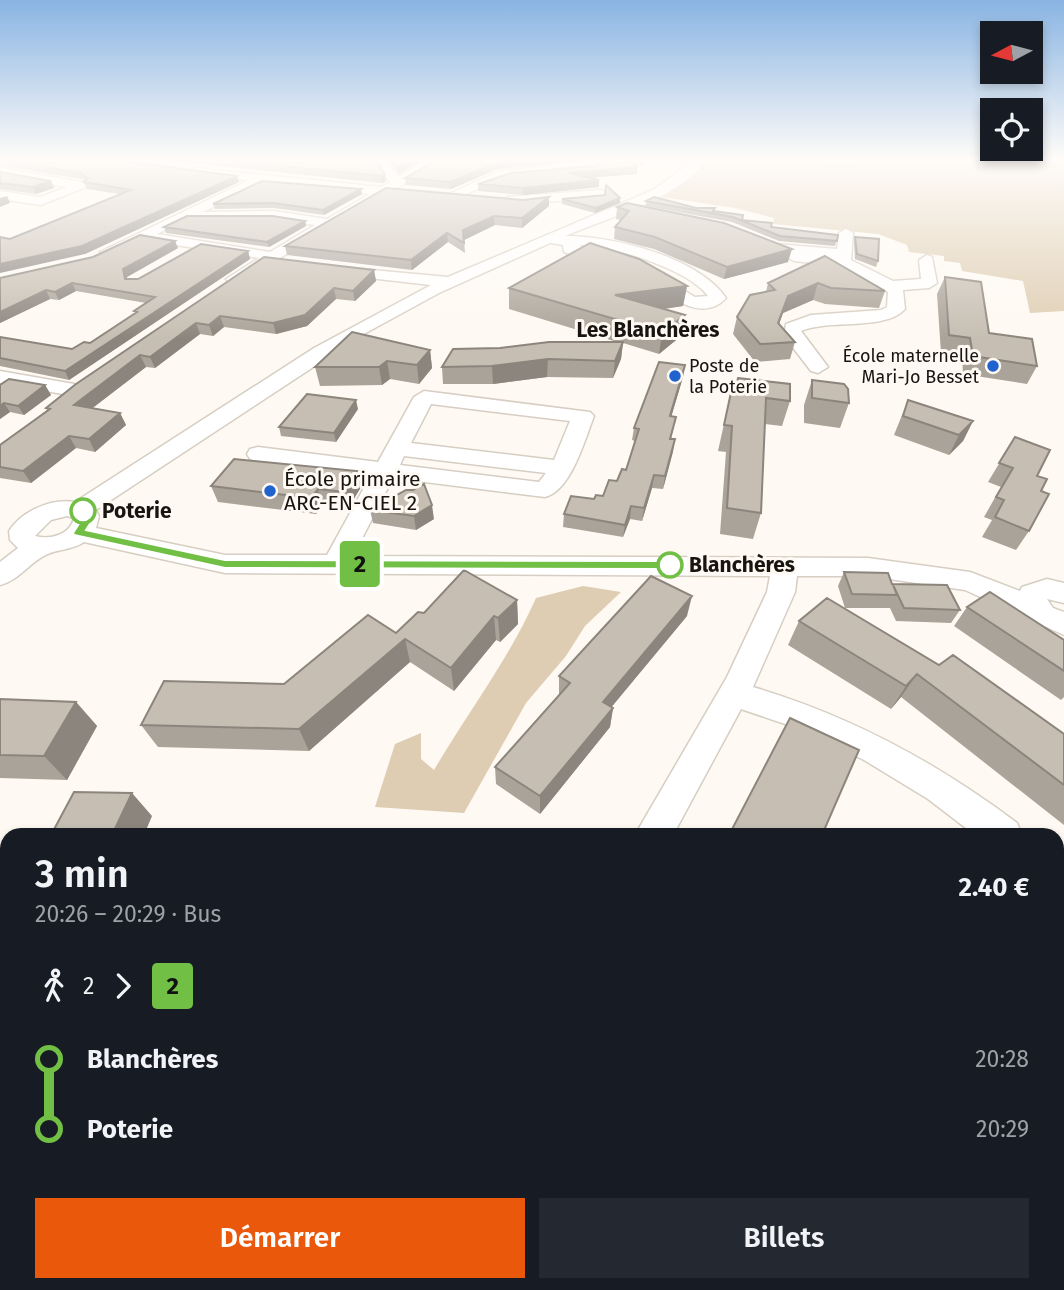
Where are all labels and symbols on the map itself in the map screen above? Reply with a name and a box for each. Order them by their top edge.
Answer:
north arrow [980,21,1043,84]
district label: Les Blanchères [577,317,719,343]
place label: École maternelle Mari-Jo Besset [842,344,979,388]
place label: Poste de la Poterie [689,355,767,398]
marker: École maternelle Mari-Jo Besset [985,358,1001,374]
marker: Poste de la Poterie [667,368,683,384]
place label: École primaire ARC-EN-CIEL 2 [284,466,421,516]
marker: École primaire ARC-EN-CIEL 2 [262,483,278,499]
marker: Poterie [70,498,96,524]
place label: Poterie [102,498,172,524]
line badge: 2 [337,541,383,587]
marker: Blanchères [657,552,683,578]
place label: Blanchères [689,552,795,578]

